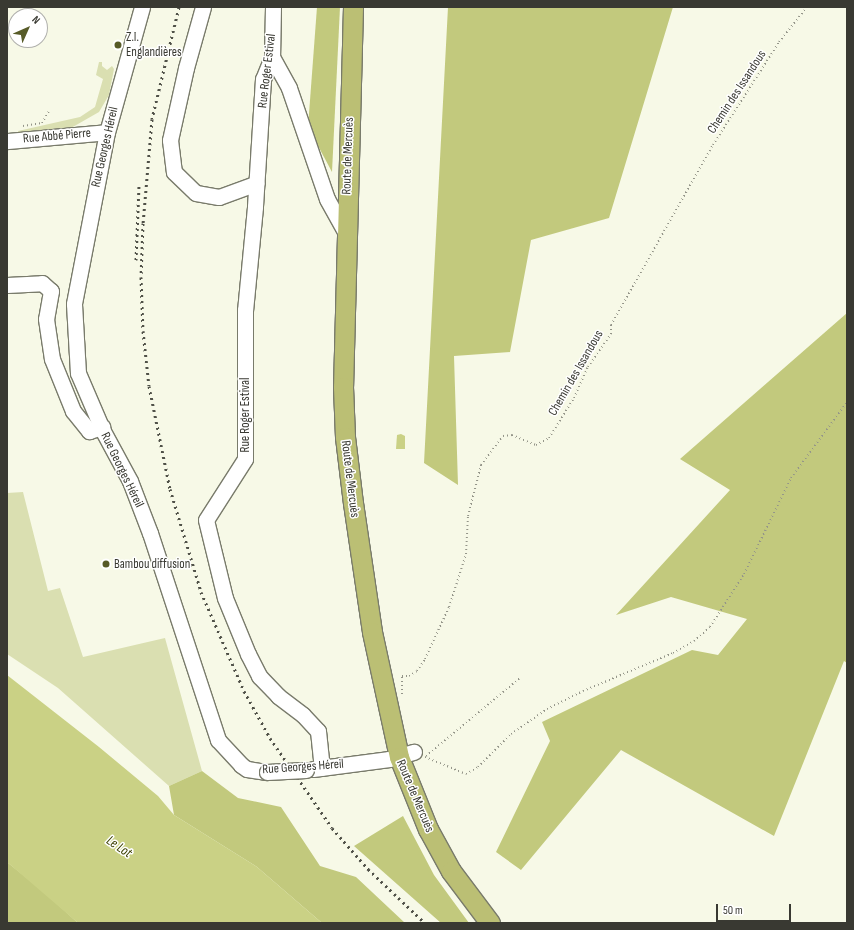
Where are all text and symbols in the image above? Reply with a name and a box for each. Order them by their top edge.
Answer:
north arrow [8,8,48,48]
text: N [29,13,43,27]
place label: Z.I. Englandières [126,30,182,61]
street label: Rue Roger Estival [255,33,279,109]
marker: Z.I. Englandières [113,40,123,50]
street label: Chemin des Issandous [704,47,770,137]
street label: Rue Georges Héreil [88,105,122,189]
street label: Route de Mercuès [339,117,357,195]
street label: Rue Abbé Pierre [22,125,92,147]
street label: Chemin des Issandous [545,327,607,419]
street label: Rue Roger Estival [237,378,253,452]
street label: Rue Georges Héreil [97,430,147,510]
street label: Route de Mercuès [338,440,362,518]
place label: Bambou diffusion [114,556,190,572]
marker: Bambou diffusion [101,559,111,569]
street label: Rue Georges Héreil [262,756,344,778]
street label: Route de Mercuès [393,757,437,835]
water label: Le Lot [103,832,135,862]
scale bar [718,896,793,922]
text: 50 m [723,903,743,918]

